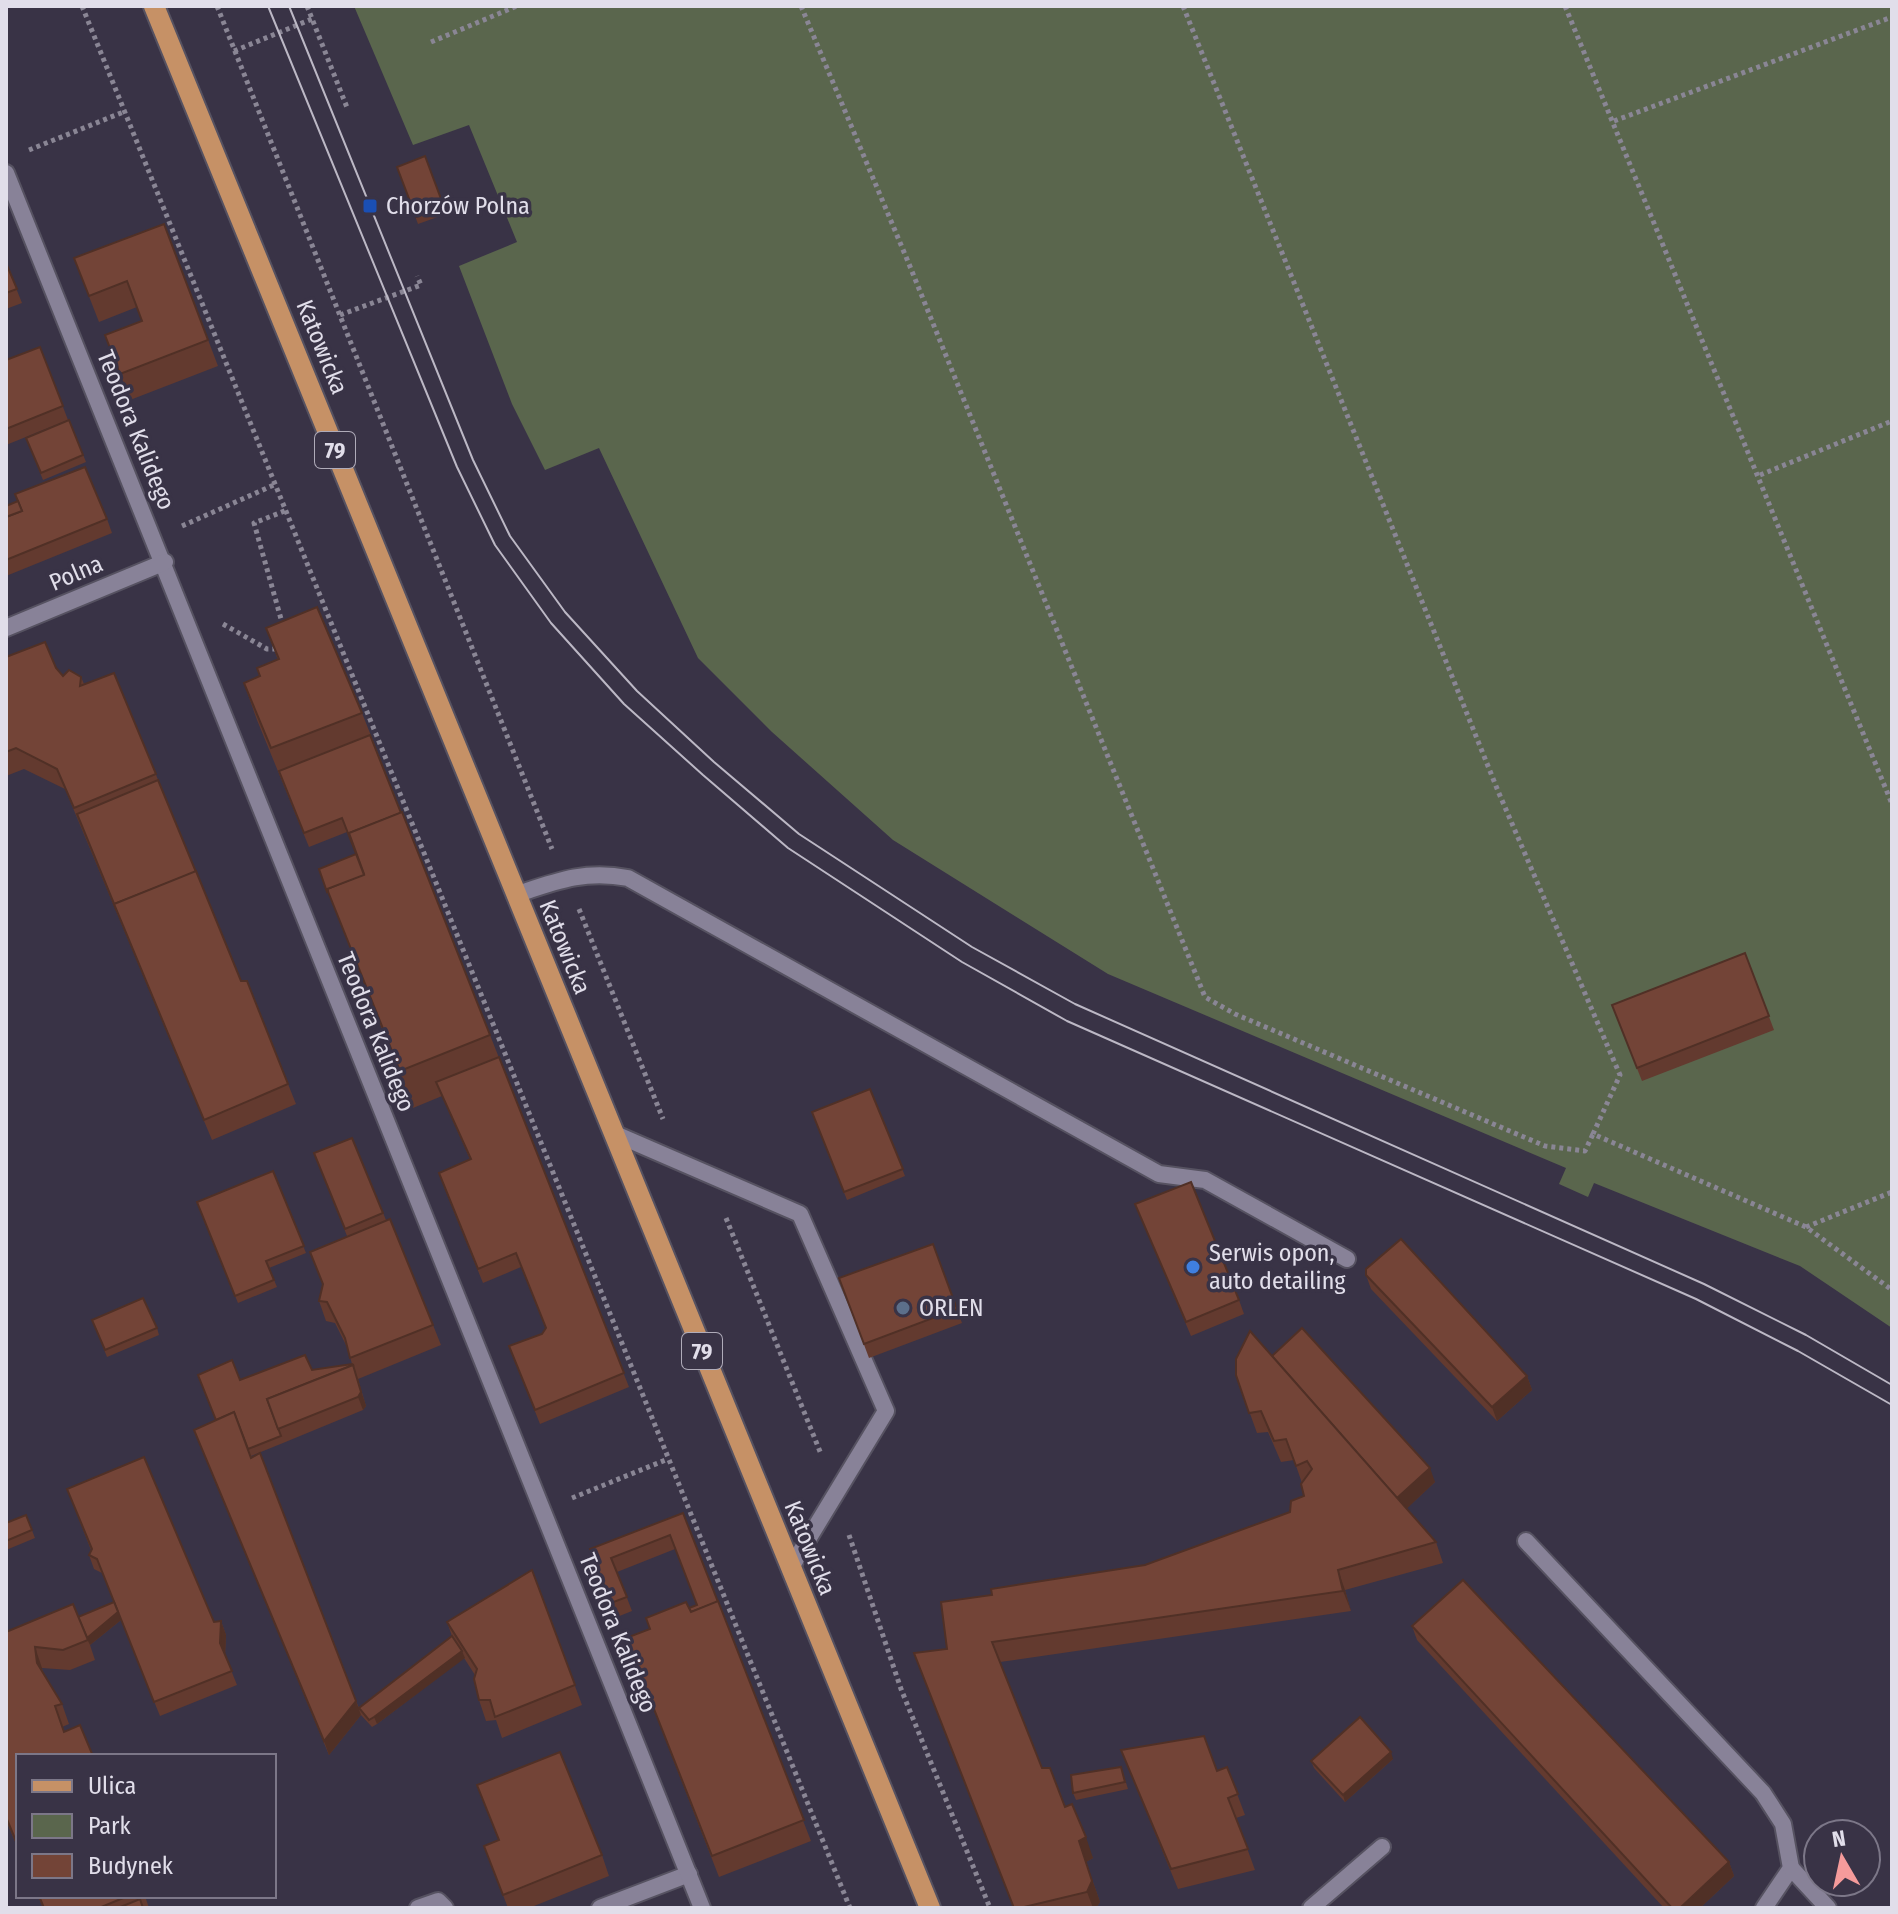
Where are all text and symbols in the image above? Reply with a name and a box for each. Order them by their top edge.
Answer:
place label: Chorzów Polna [386,192,530,220]
marker: Chorzów Polna [361,197,379,215]
street label: Katowicka [290,296,354,398]
street label: Teodora Kalidego [91,346,181,514]
road number: 79 [315,432,355,468]
street label: Polna [45,549,107,597]
street label: Katowicka [533,896,597,998]
street label: Teodora Kalidego [331,948,421,1116]
place label: Serwis opon, auto detailing [1209,1239,1346,1295]
marker: Serwis opon, auto detailing [1184,1258,1202,1276]
place label: ORLEN [919,1294,984,1322]
marker: ORLEN [894,1299,912,1317]
road number: 79 [682,1333,722,1369]
street label: Katowicka [778,1497,842,1599]
street label: Teodora Kalidego [573,1549,663,1717]
legend [16,1754,276,1898]
text: Ulica [88,1772,136,1800]
text: Park [88,1812,131,1840]
north arrow [1802,1818,1882,1898]
text: N [1830,1824,1848,1853]
text: Budynek [88,1852,174,1880]

